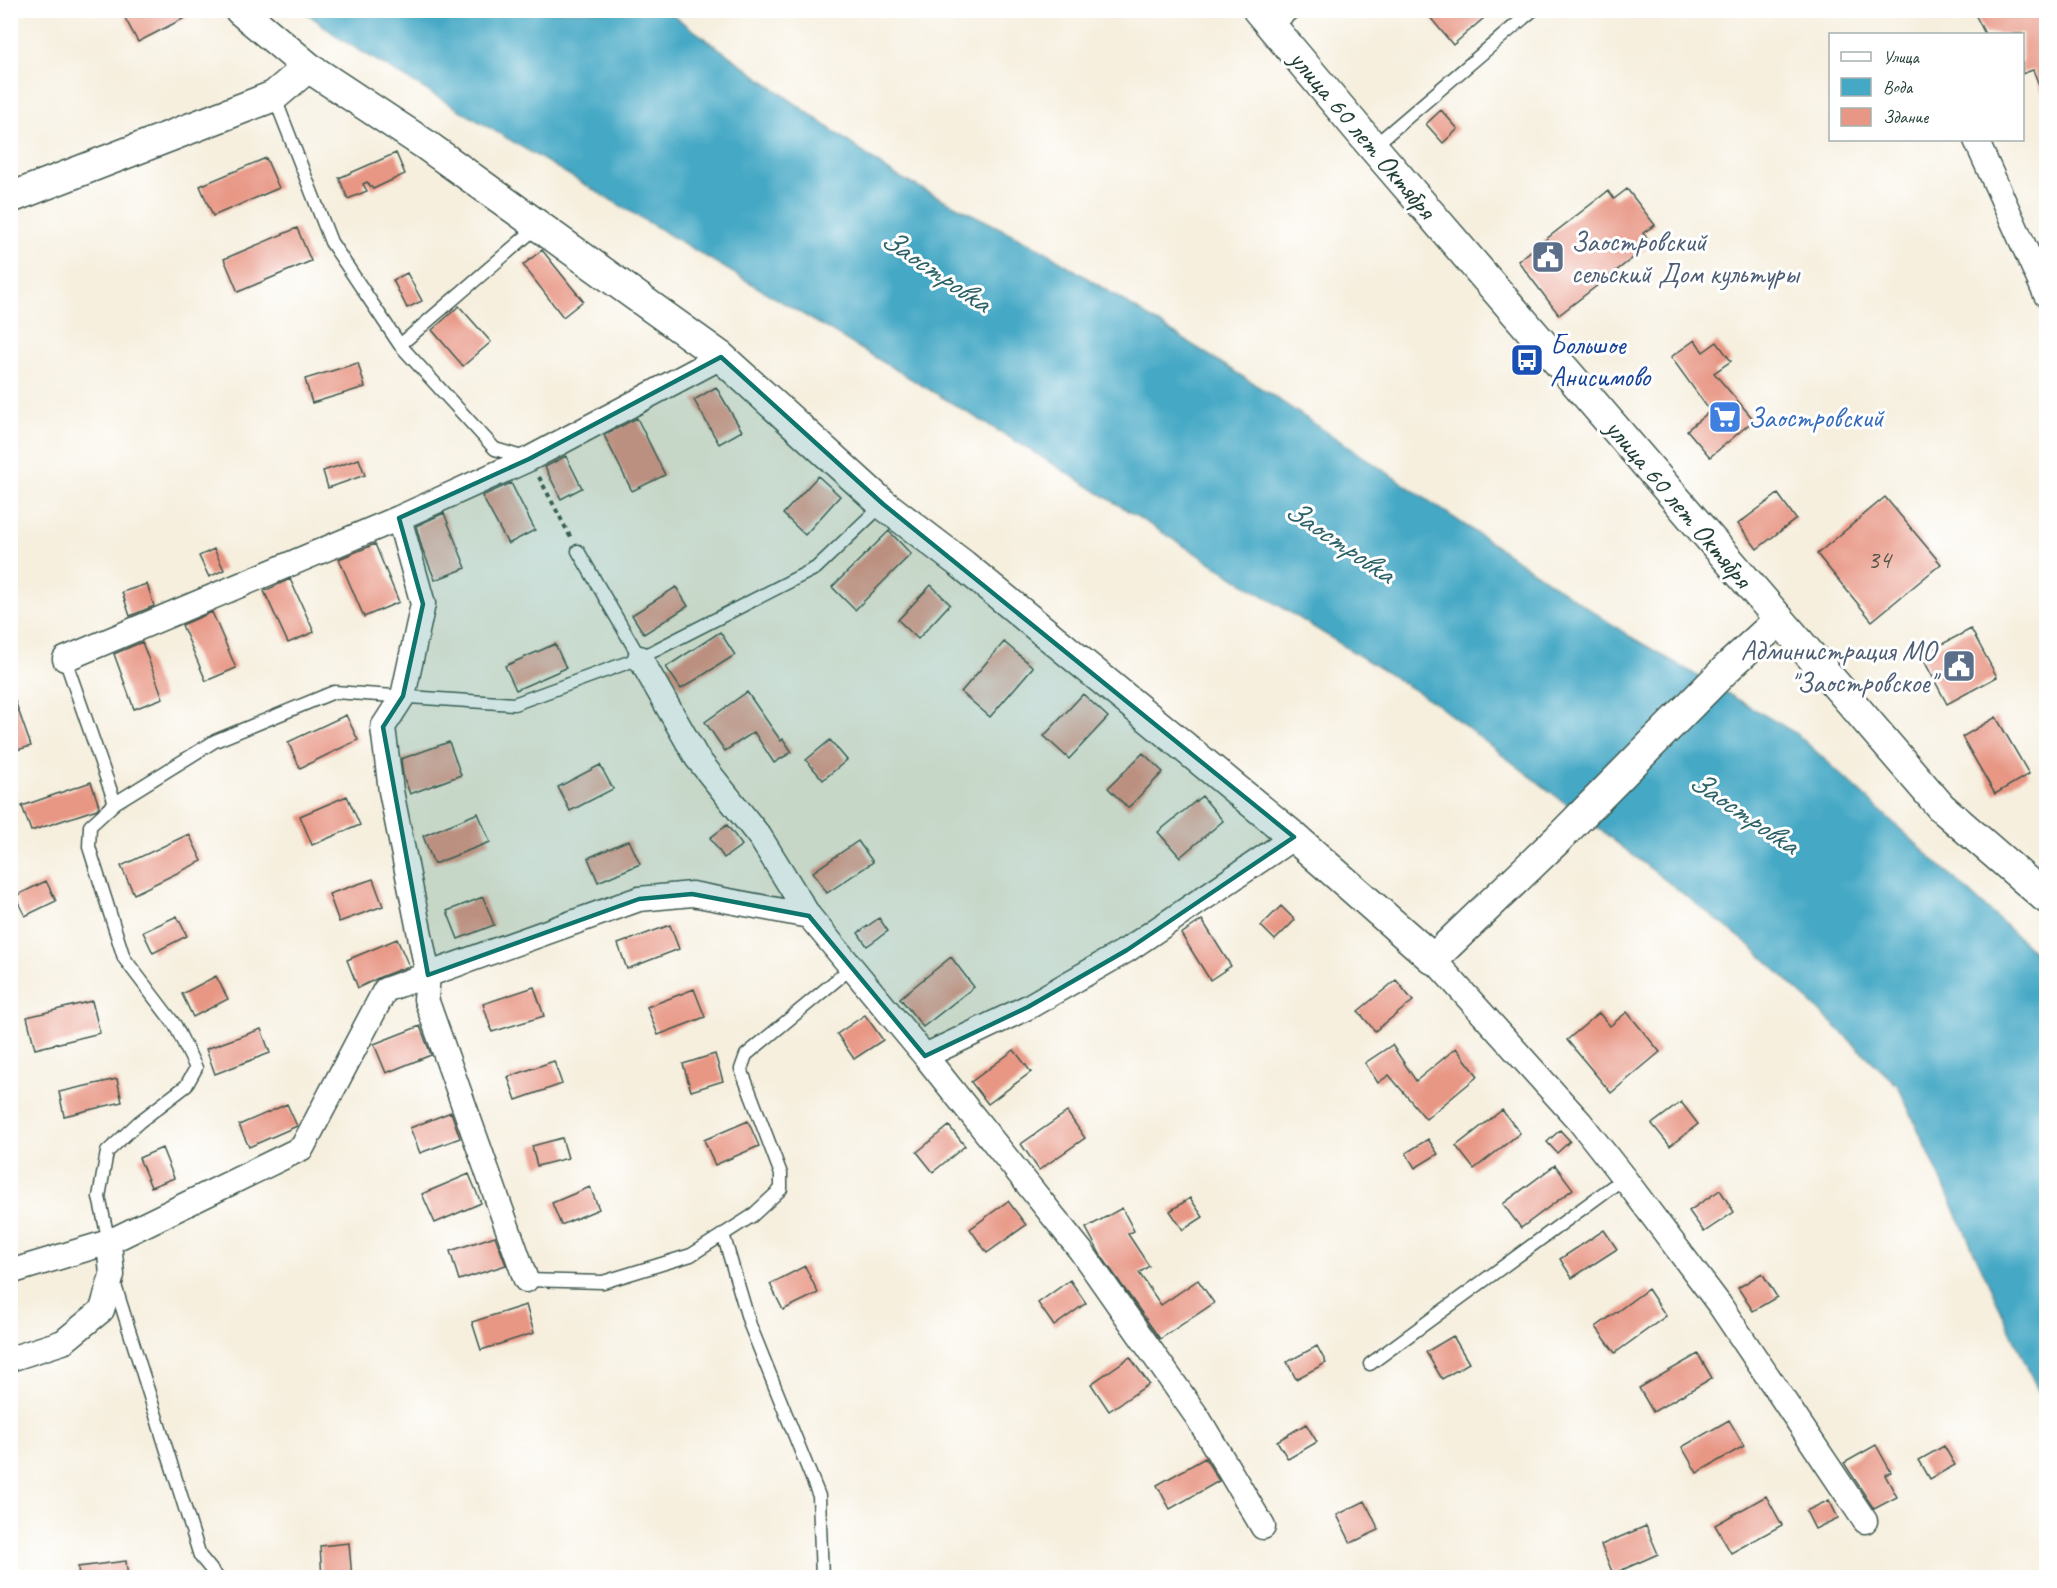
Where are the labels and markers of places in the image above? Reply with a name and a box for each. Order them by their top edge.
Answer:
place label: Заостровский сельский Дом культуры [1571,224,1801,291]
public building icon: Заостровский сельский Дом культуры [1530,239,1566,275]
place label: Большое Анисимово [1550,327,1652,394]
bus stop icon: Большое Анисимово [1509,342,1545,378]
supermarket icon: Заостровский [1707,399,1743,435]
place label: Заостровский [1748,400,1885,435]
place label: Администрация МО "Заостровское" [1741,633,1941,700]
public building icon: Администрация МО "Заостровское" [1941,648,1977,684]

